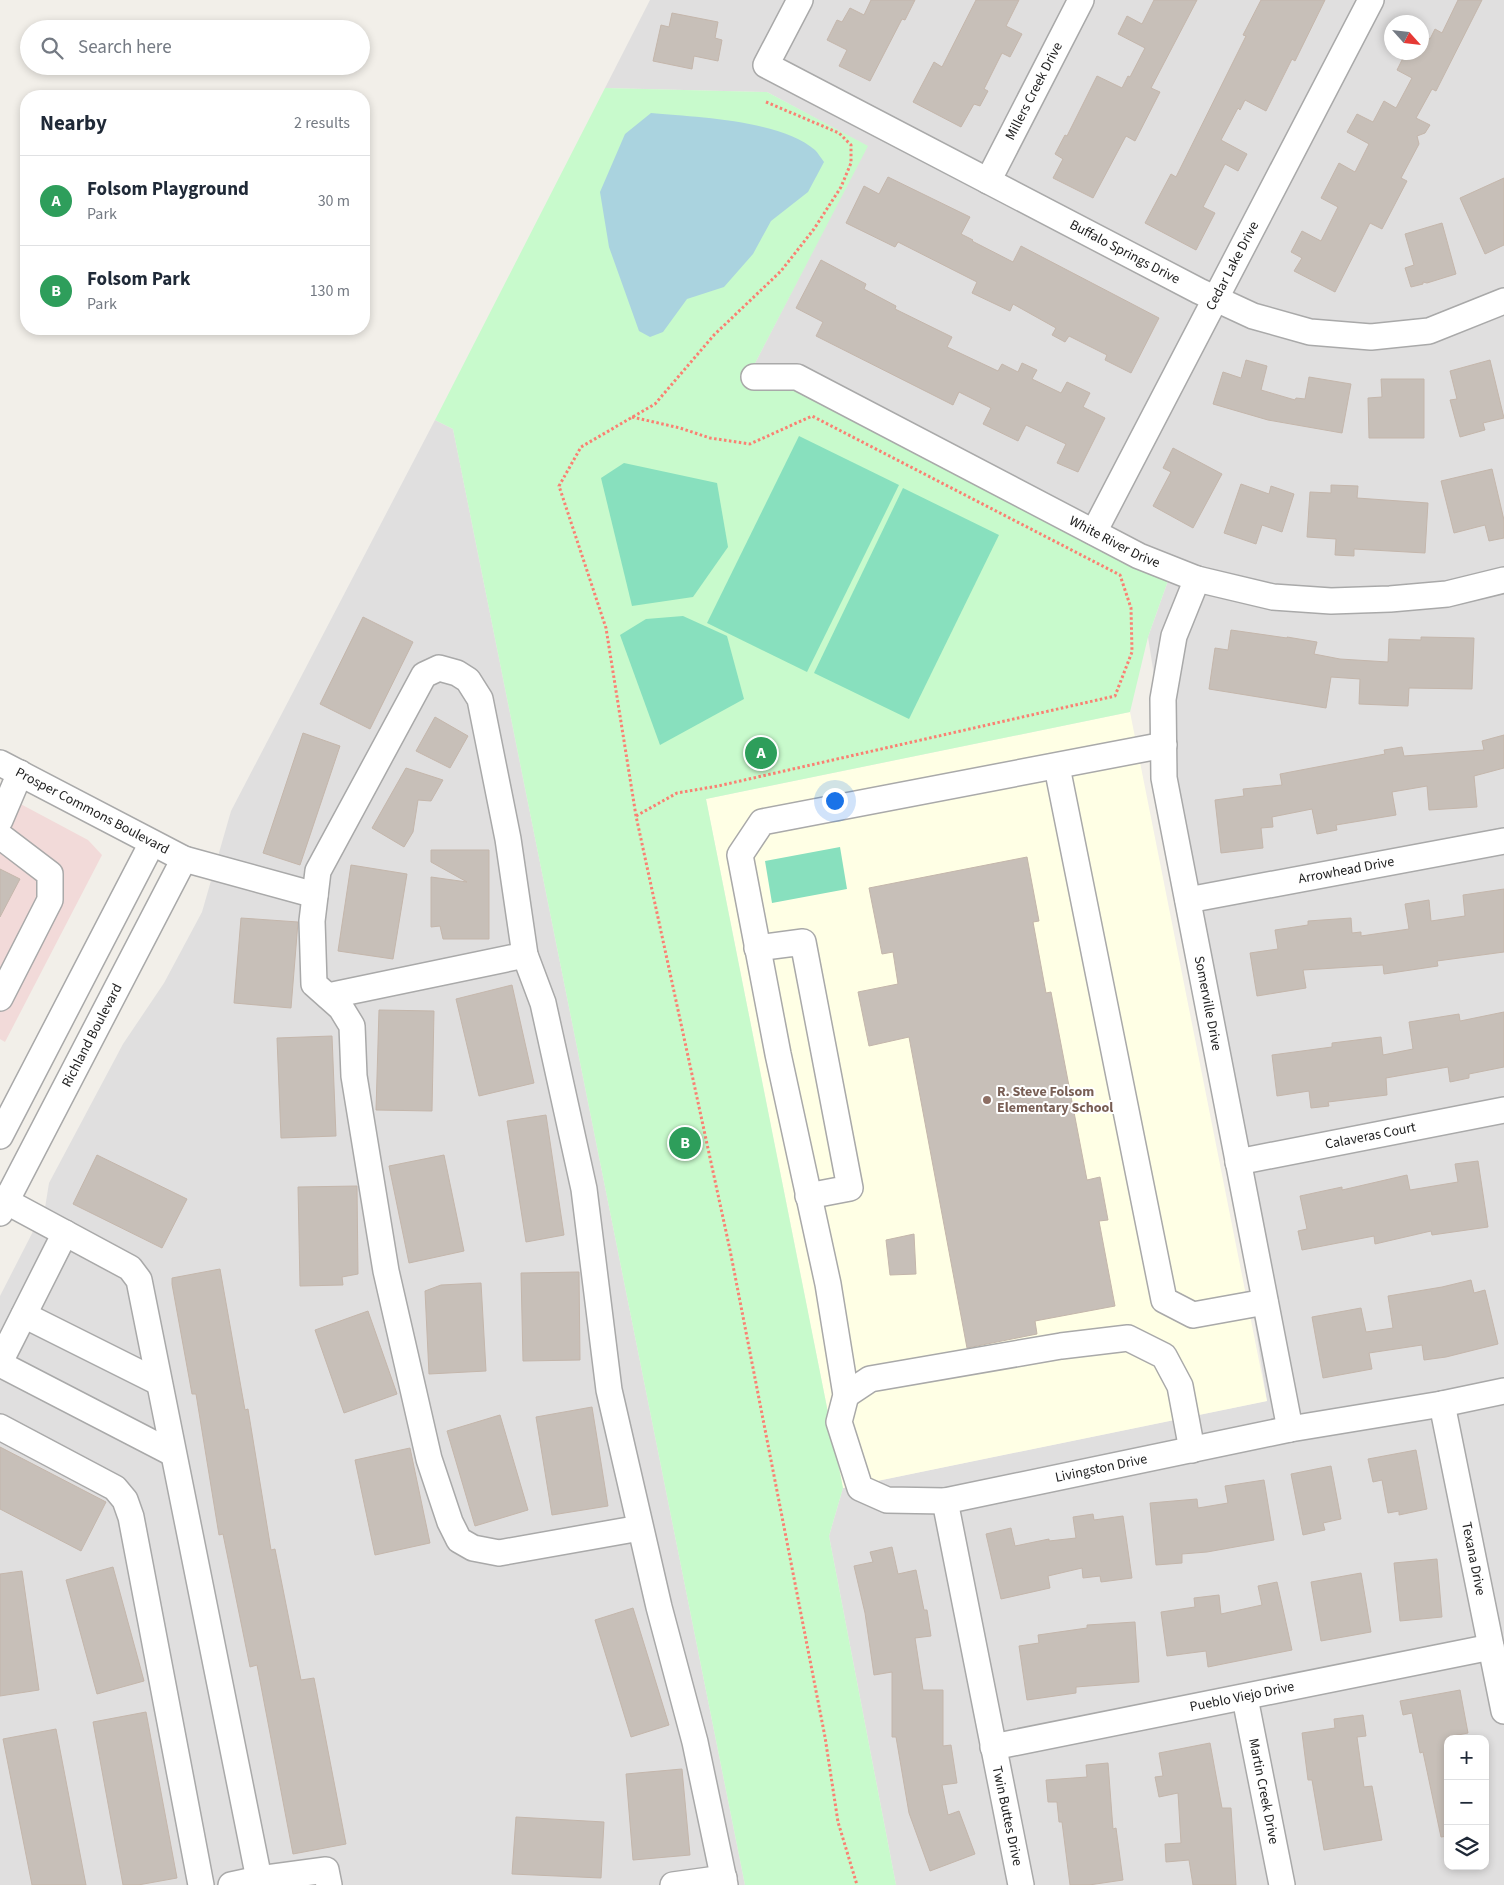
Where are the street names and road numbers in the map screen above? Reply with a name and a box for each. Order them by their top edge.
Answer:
street label: Millers Creek Drive [1001,39,1068,144]
street label: Buffalo Springs Drive [1066,215,1184,289]
street label: Cedar Lake Drive [1201,218,1264,314]
street label: White River Drive [1066,511,1163,573]
street label: Prosper Commons Boulevard [12,763,173,860]
street label: Arrowhead Drive [1297,852,1396,889]
street label: Somerville Drive [1189,954,1227,1053]
street label: Richland Boulevard [57,980,127,1091]
street label: Calaveras Court [1323,1117,1418,1155]
street label: Livingston Drive [1053,1449,1149,1488]
street label: Texana Drive [1456,1520,1490,1597]
street label: Pueblo Viejo Drive [1188,1677,1296,1717]
street label: Martin Creek Drive [1243,1737,1284,1846]
street label: Twin Buttes Drive [987,1764,1027,1868]

